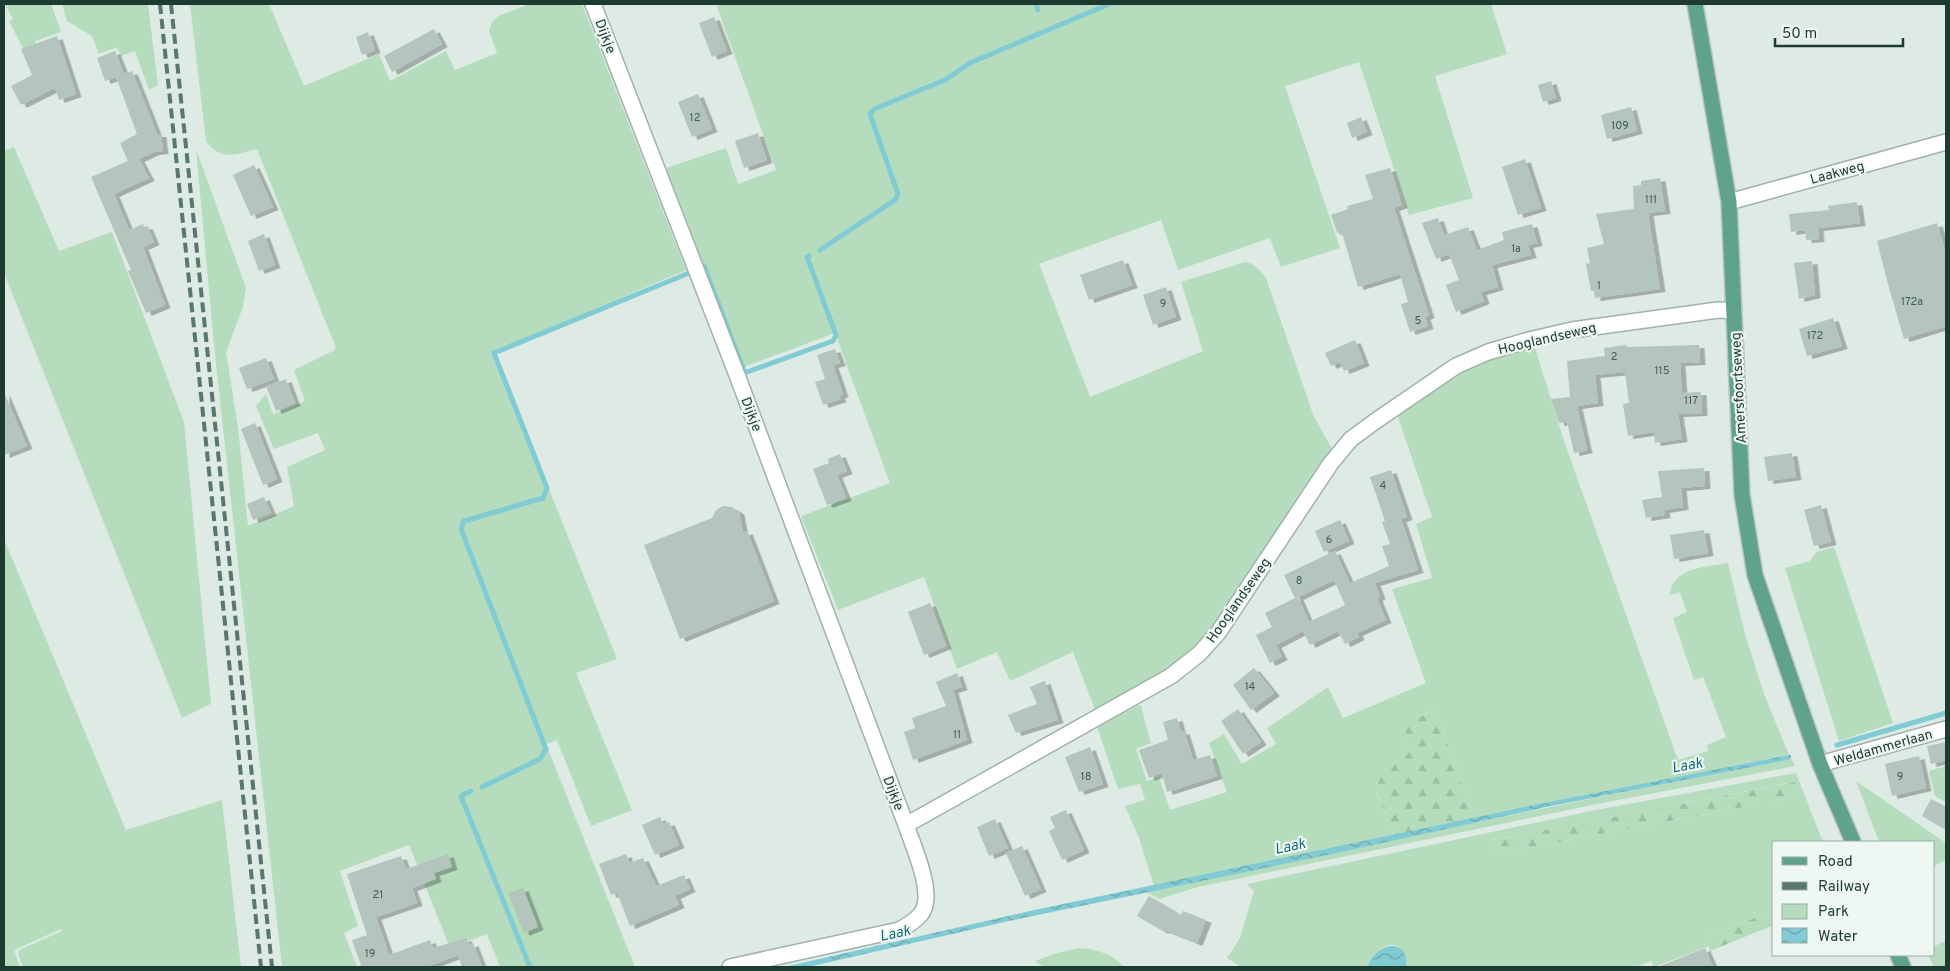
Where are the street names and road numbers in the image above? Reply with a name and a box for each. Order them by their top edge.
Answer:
street label: Dijkje [590,17,619,56]
street label: Laakweg [1808,158,1866,189]
street label: Hooglandseweg [1497,320,1598,359]
street label: Amersfoortseweg [1728,332,1751,444]
street label: Dijkje [736,395,765,434]
street label: Hooglandseweg [1203,555,1275,647]
street label: Weldammerlaan [1832,726,1935,771]
street label: Dijkje [878,774,907,813]

